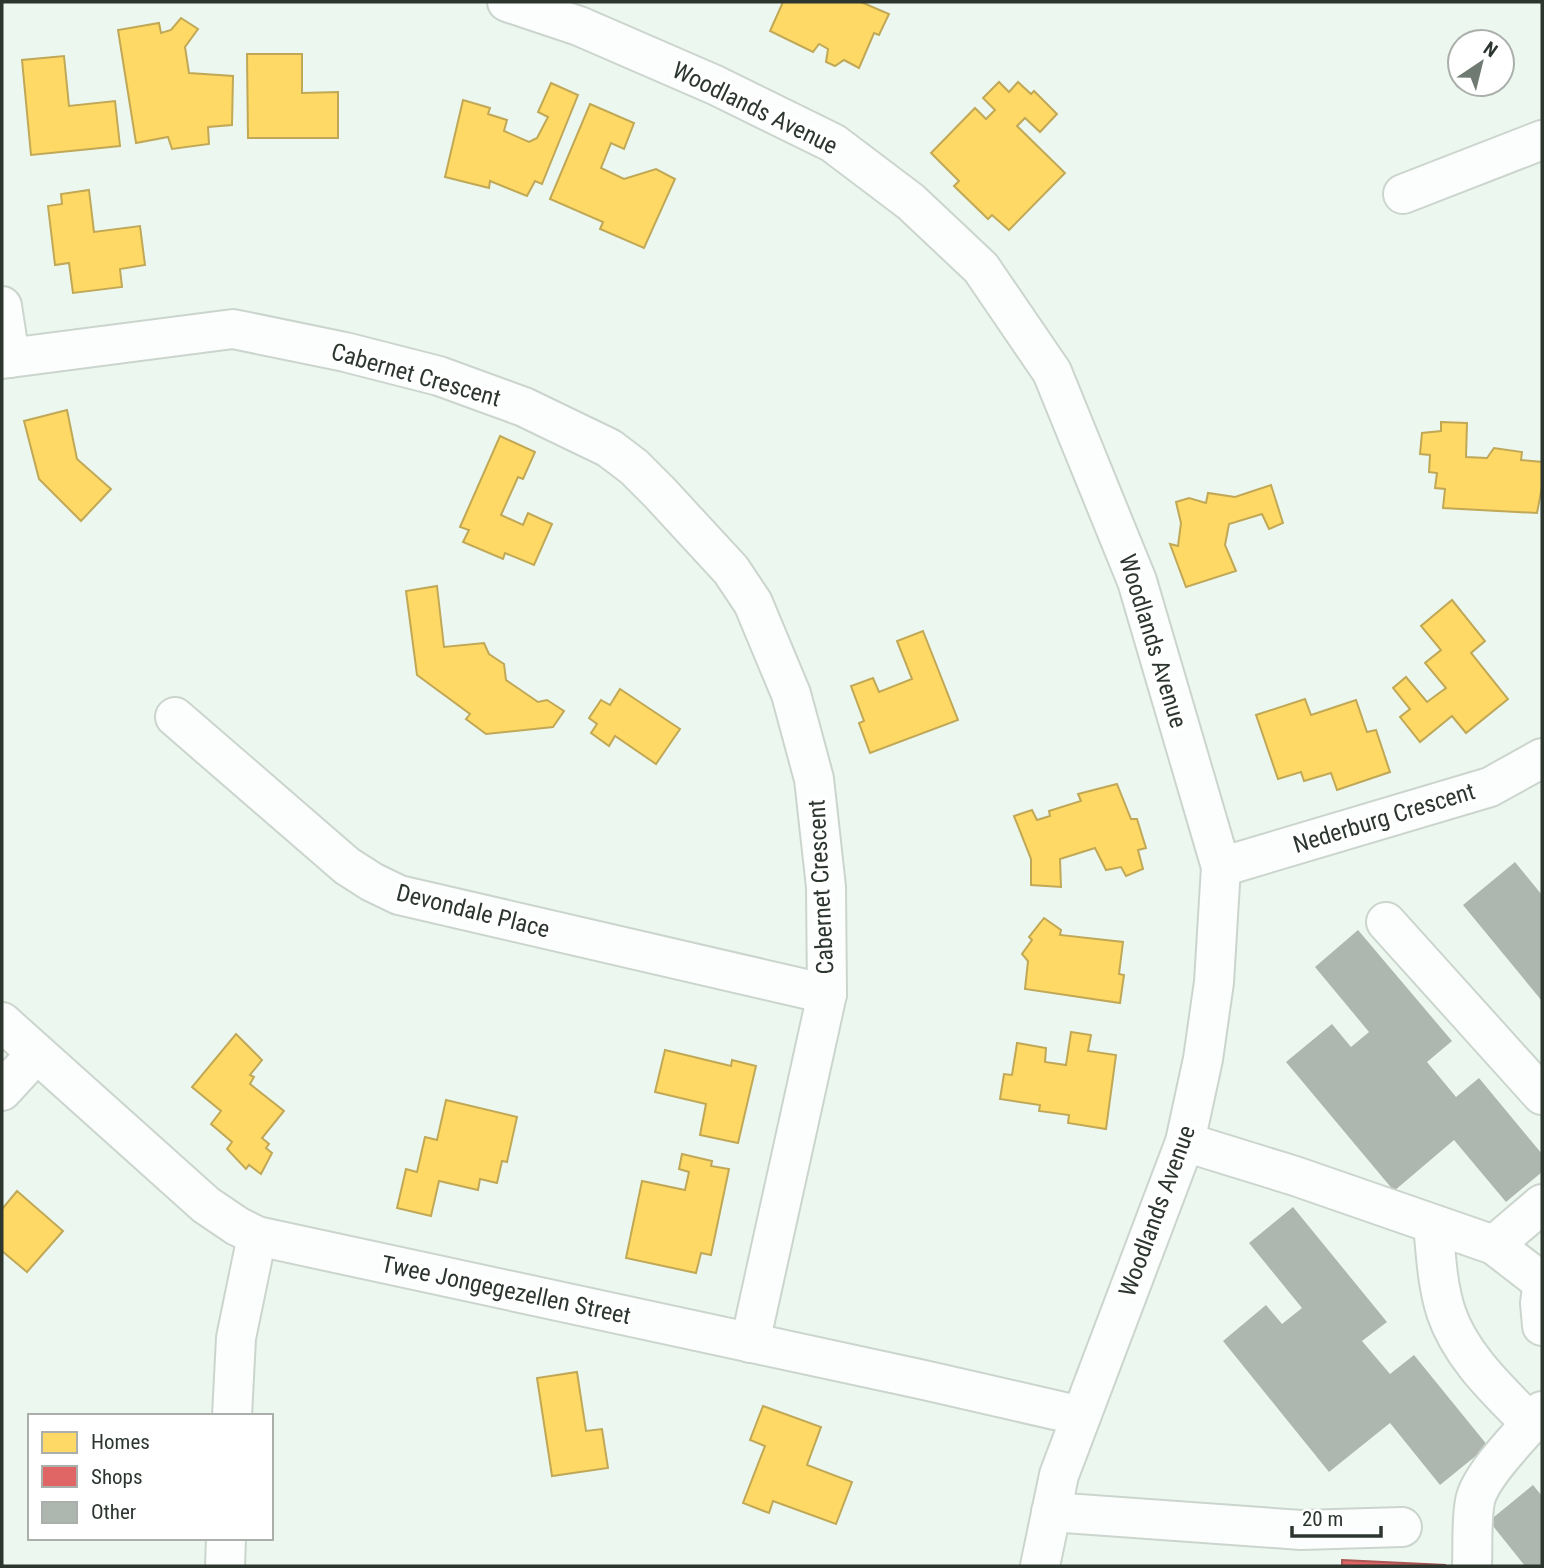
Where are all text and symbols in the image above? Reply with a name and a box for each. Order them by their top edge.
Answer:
north arrow [1446,28,1516,98]
text: N [1479,37,1502,62]
street label: Woodlands Avenue [668,56,842,160]
street label: Cabernet Crescent [328,337,504,413]
street label: Woodlands Avenue [1113,551,1193,731]
street label: Nederburg Crescent [1290,777,1478,859]
street label: Cabernet Crescent [802,799,840,975]
street label: Devondale Place [394,878,552,944]
street label: Woodlands Avenue [1113,1122,1201,1300]
street label: Twee Jongegezellen Street [379,1250,633,1330]
legend [28,1414,273,1540]
text: Homes [91,1430,150,1454]
text: Shops [91,1465,143,1489]
scale bar [1292,1494,1381,1538]
text: Other [91,1500,136,1524]
text: 20 m [1302,1507,1343,1531]

